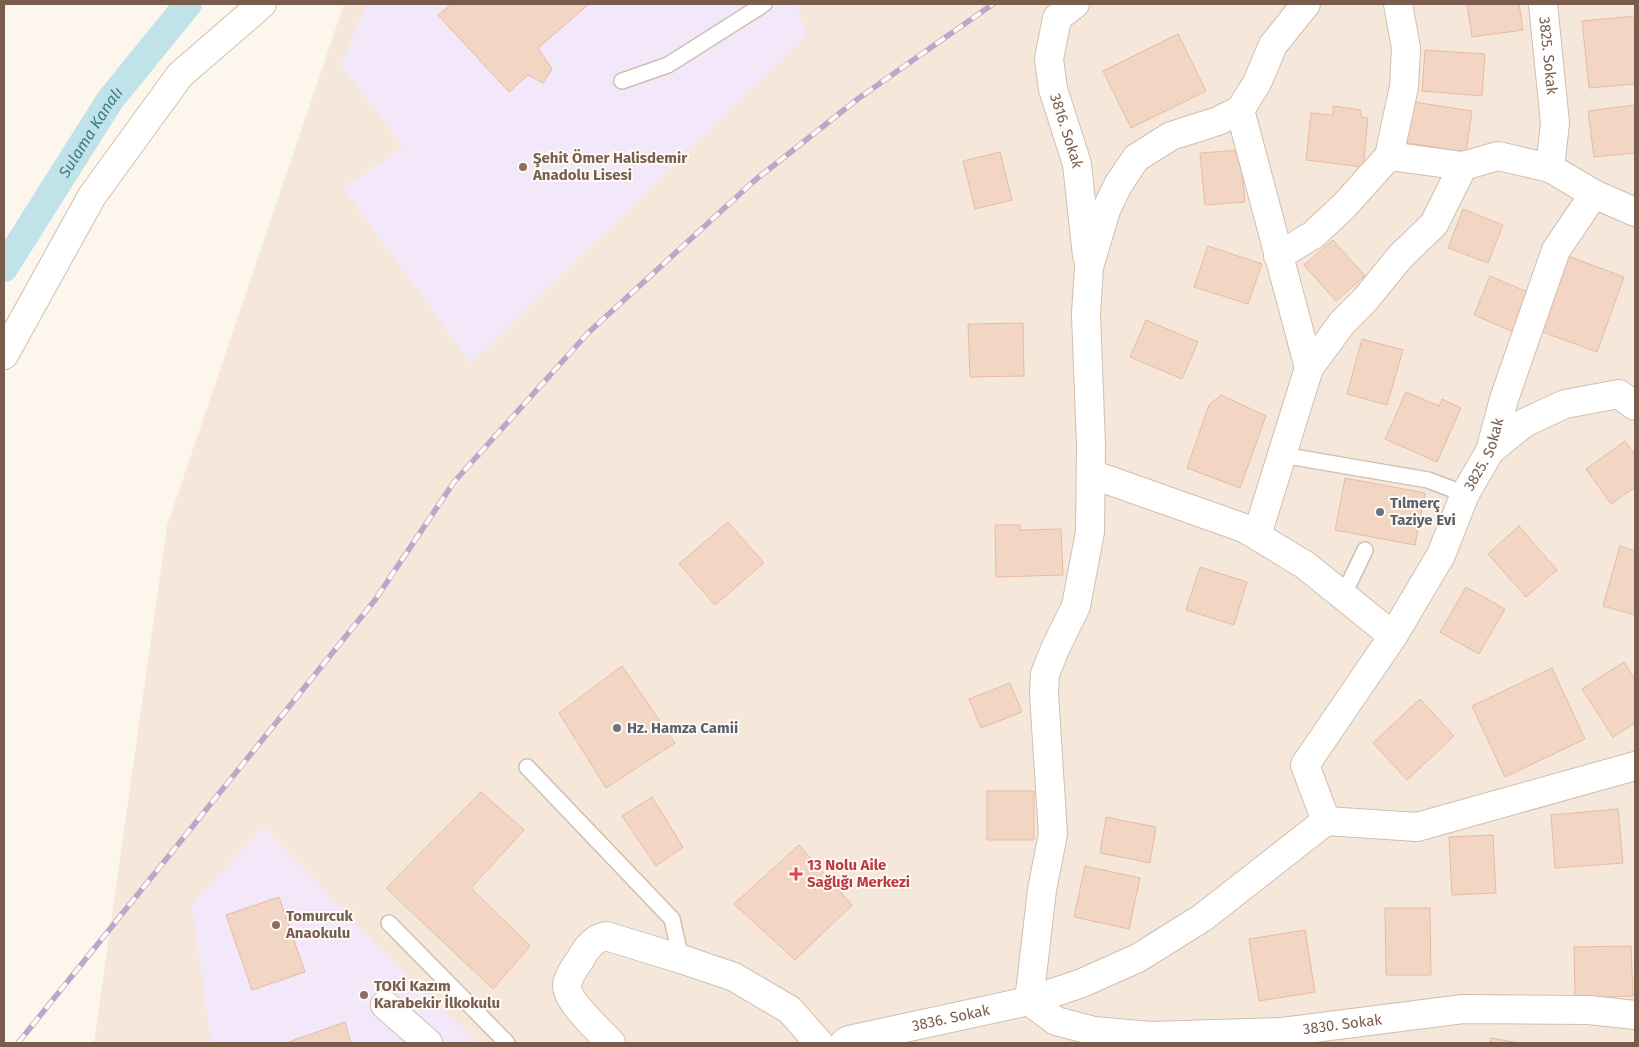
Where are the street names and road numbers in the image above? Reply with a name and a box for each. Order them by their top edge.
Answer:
street label: 3825. Sokak [1535,16,1561,96]
street label: 3816. Sokak [1046,91,1086,170]
street label: 3825. Sokak [1460,416,1508,494]
street label: 3836. Sokak [910,1001,992,1035]
street label: 3830. Sokak [1302,1010,1383,1038]

